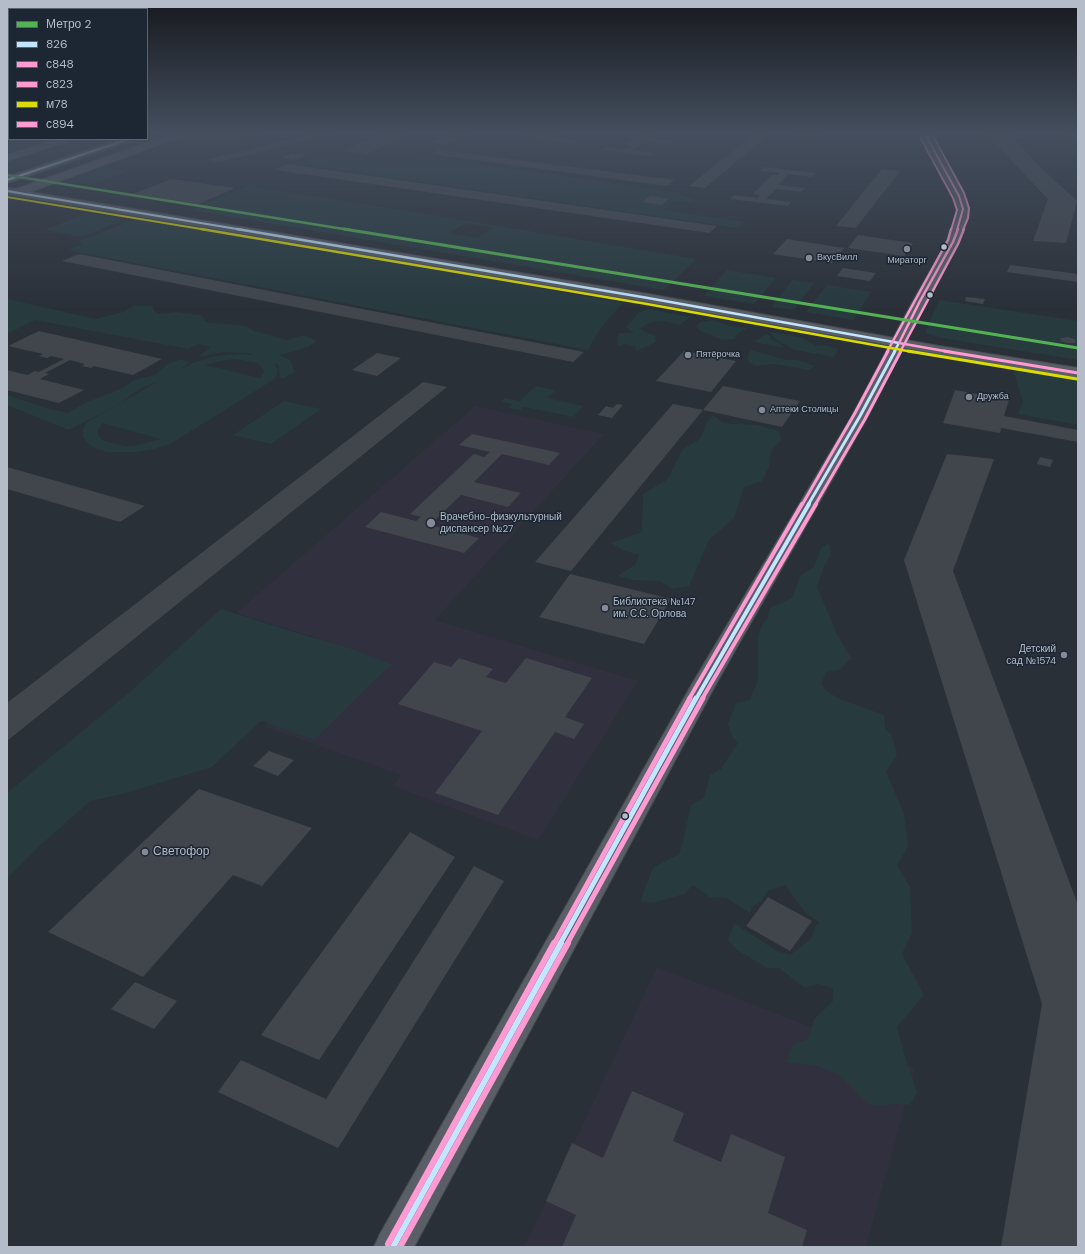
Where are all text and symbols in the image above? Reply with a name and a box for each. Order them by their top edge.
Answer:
legend [8,8,148,140]
text: Метро 2 [46,16,91,32]
text: 826 [46,36,68,52]
text: с848 [46,56,74,72]
text: с823 [46,76,73,92]
text: м78 [46,96,68,112]
text: с894 [46,116,74,132]
unlabelled marker [939,242,949,252]
marker: Мираторг [902,244,912,254]
marker: ВкусВилл [804,253,814,263]
place label: ВкусВилл [817,253,857,263]
place label: Мираторг [887,256,927,266]
unlabelled marker [925,290,935,300]
marker: Пятёрочка [683,350,693,360]
place label: Пятёрочка [696,350,740,360]
marker: Дружба [964,392,974,402]
place label: Дружба [977,392,1009,402]
marker: Аптеки Столицы [757,405,767,415]
place label: Аптеки Столицы [770,405,838,415]
place label: Врачебно-физкультурный диспансер №27 [440,511,562,534]
marker: Врачебно-физкультурный диспансер №27 [425,517,437,529]
place label: Библиотека №147 им. С.С. Орлова [613,596,695,620]
marker: Библиотека №147 им. С.С. Орлова [600,603,610,613]
place label: Детский сад №1574 [1006,643,1056,666]
marker: Детский сад №1574 [1059,650,1069,660]
unlabelled marker [620,811,630,821]
place label: Светофор [153,845,209,859]
marker: Светофор [140,847,150,857]

